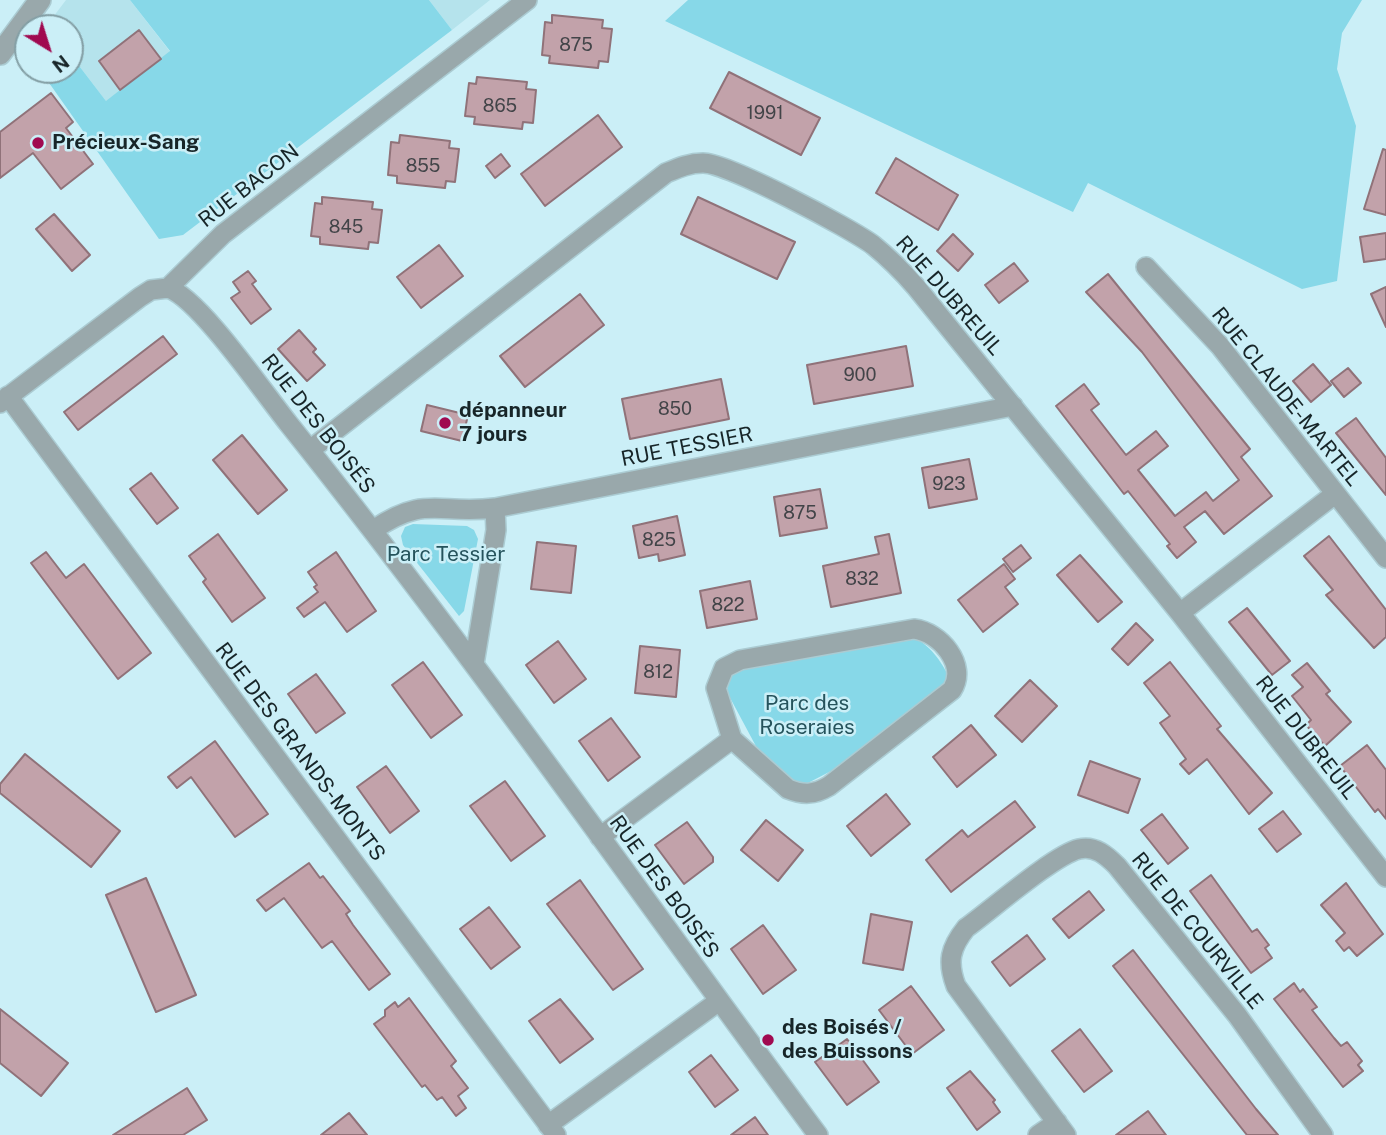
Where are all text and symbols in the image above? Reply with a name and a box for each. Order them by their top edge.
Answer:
north arrow [14,14,84,84]
house number: 875 [559,34,593,56]
text: N [48,51,73,77]
house number: 865 [483,95,517,117]
house number: 1991 [746,102,784,124]
place label: Précieux-Sang [52,130,199,156]
marker: Précieux-Sang [30,135,46,151]
street label: RUE BACON [194,139,304,233]
house number: 855 [406,155,440,177]
house number: 845 [329,216,363,238]
street label: RUE DUBREUIL [890,231,1008,361]
street label: RUE CLAUDE-MARTEL [1206,302,1366,492]
street label: RUE DES BOISÉS [256,349,380,499]
house number: 900 [843,364,877,386]
place label: dépanneur 7 jours [459,398,567,448]
house number: 850 [658,398,692,420]
marker: dépanneur 7 jours [437,415,453,431]
street label: RUE TESSIER [619,422,755,472]
house number: 923 [932,473,966,495]
house number: 875 [783,502,817,524]
house number: 825 [642,529,676,551]
park label: Parc Tessier [387,542,505,568]
house number: 832 [845,568,879,590]
house number: 822 [711,594,745,616]
street label: RUE DES GRANDS-MONTS [210,638,390,866]
house number: 812 [643,661,673,683]
street label: RUE DUBREUIL [1250,671,1362,805]
park label: Parc des Roseraies [759,691,855,741]
street label: RUE DES BOISÉS [604,811,724,963]
street label: RUE DE COURVILLE [1126,847,1268,1015]
place label: des Boisés / des Buissons [782,1015,913,1065]
marker: des Boisés / des Buissons [760,1032,776,1048]

